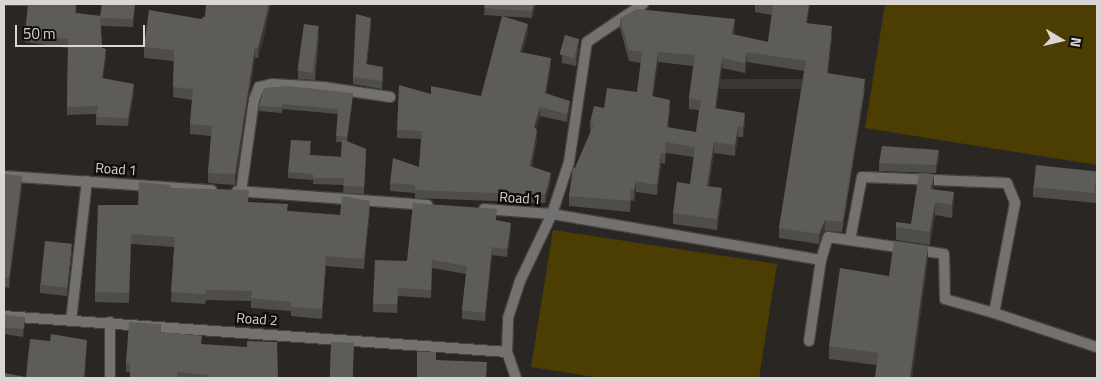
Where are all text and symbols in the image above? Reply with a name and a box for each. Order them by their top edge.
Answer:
scale bar [18,15,148,47]
north arrow [1036,15,1086,65]
text: 50 m [23,22,56,45]
text: N [1065,36,1087,49]
street label: Road 1 [95,159,137,179]
street label: Road 1 [499,188,541,208]
street label: Road 2 [236,309,278,329]

